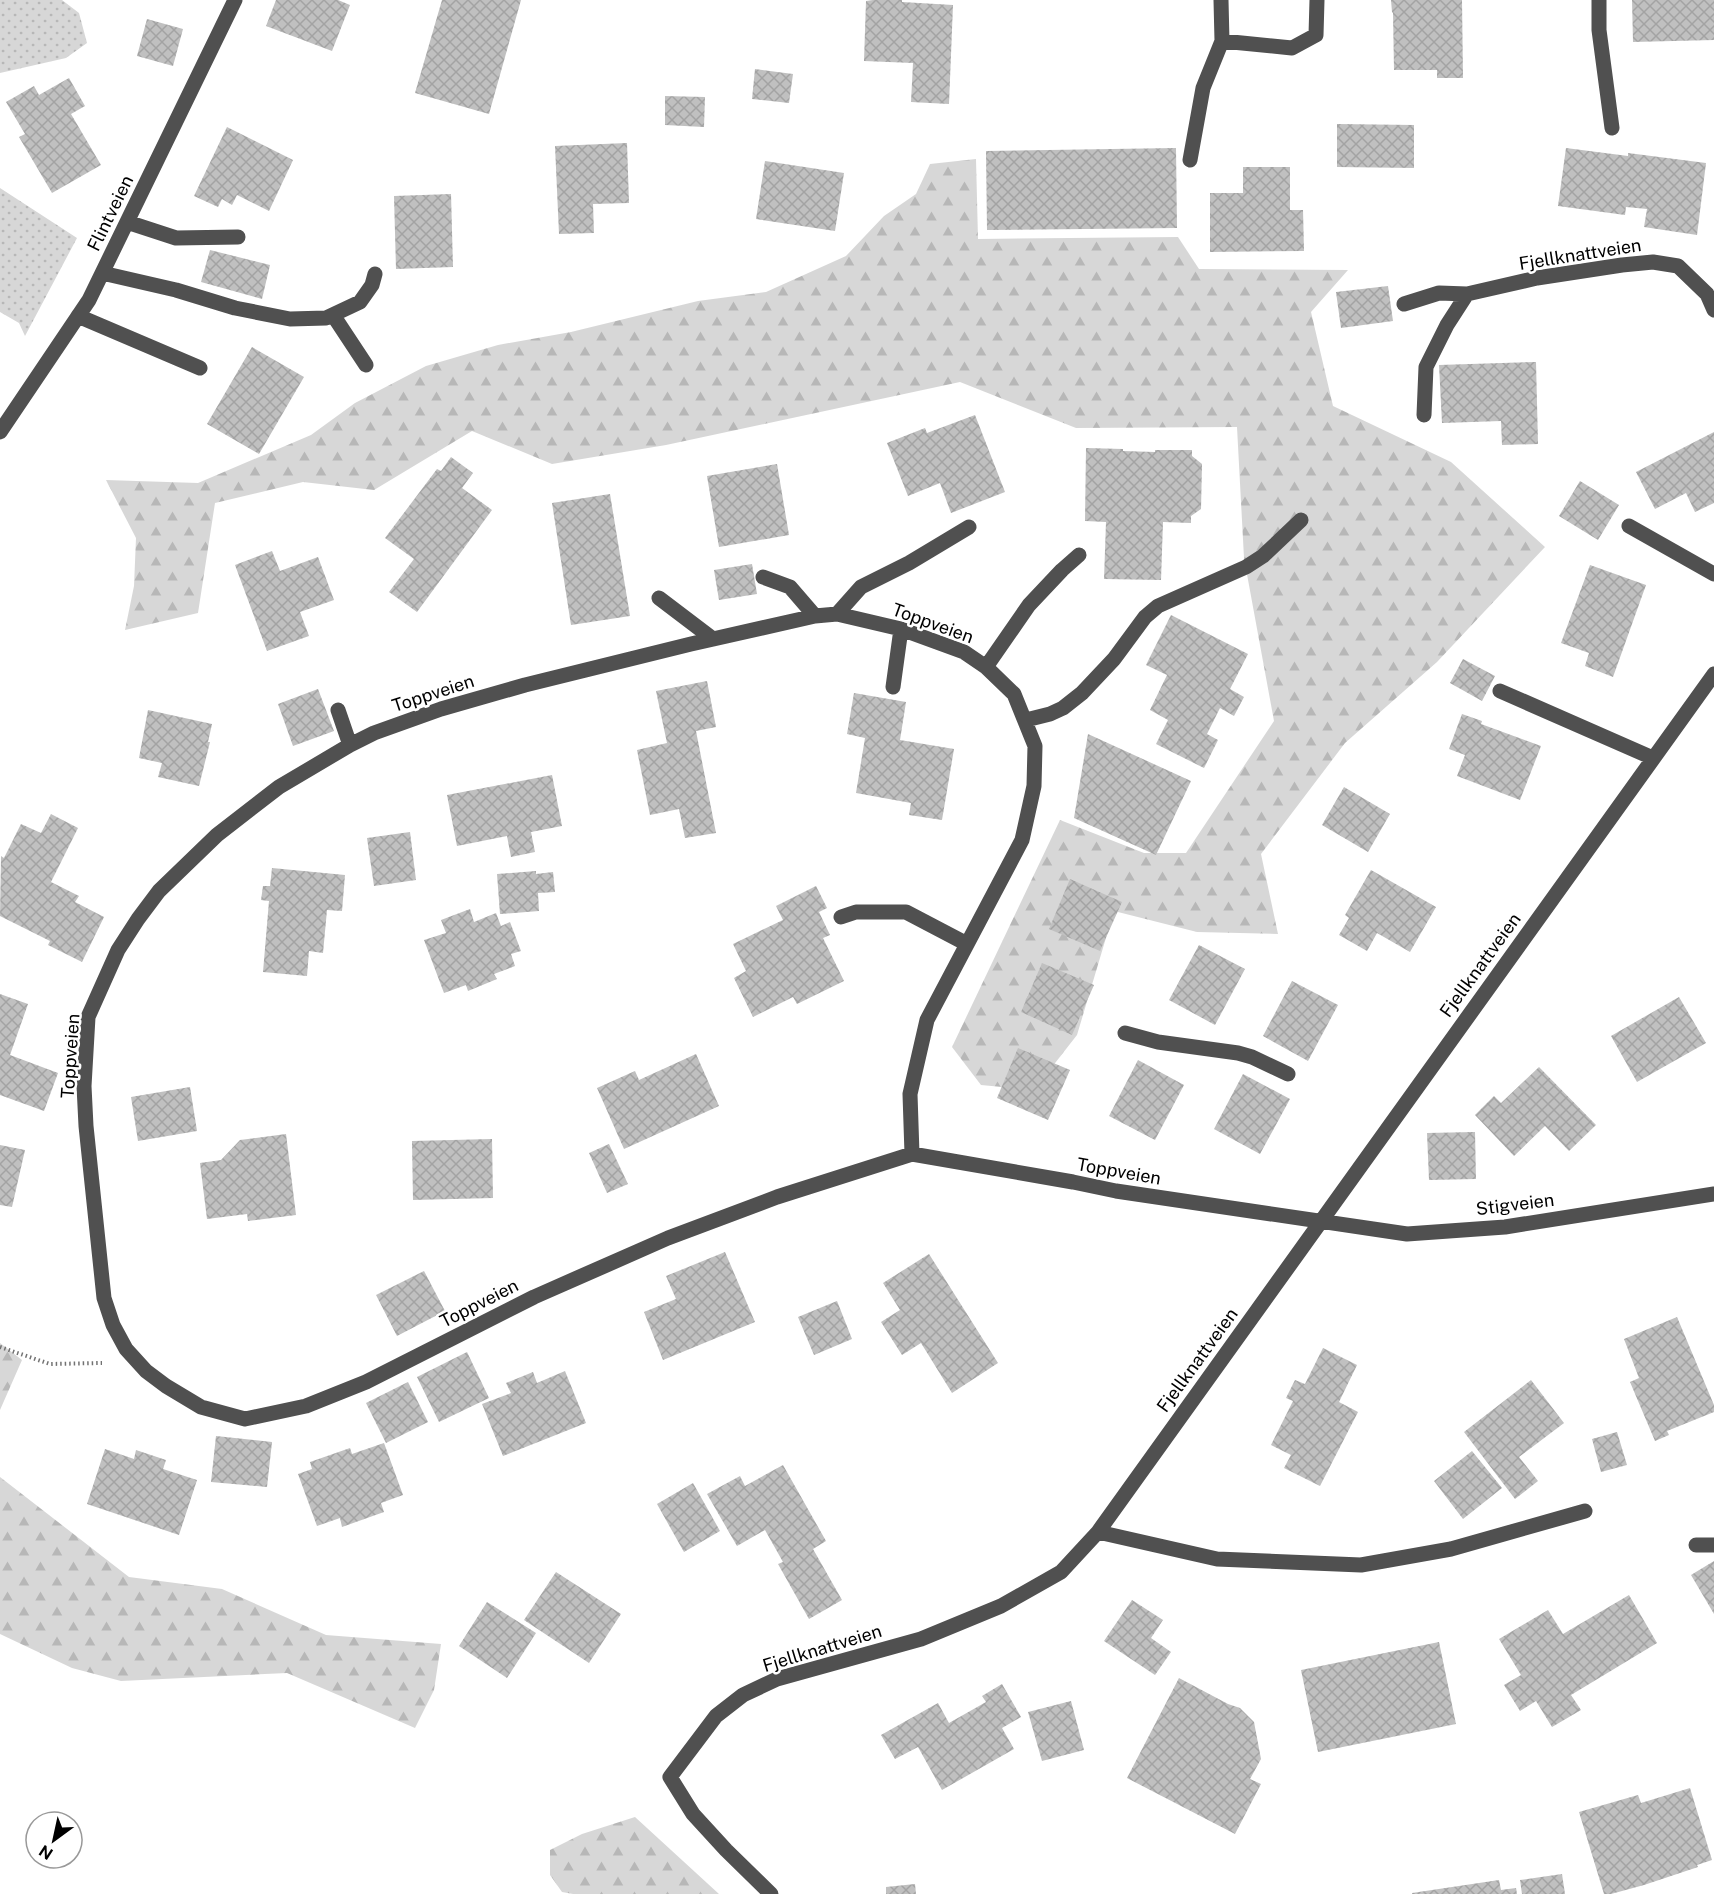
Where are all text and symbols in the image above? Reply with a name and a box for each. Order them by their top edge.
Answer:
street label: Flintveien [83,172,137,254]
street label: Fjellknattveien [1517,234,1643,274]
street label: Toppveien [889,599,977,647]
street label: Toppveien [389,670,477,716]
street label: Fjellknattveien [1435,909,1525,1021]
street label: Toppveien [57,1013,83,1099]
street label: Toppveien [1075,1153,1163,1189]
street label: Stigveien [1475,1189,1555,1219]
street label: Toppveien [436,1274,522,1332]
street label: Fjellknattveien [1152,1304,1242,1416]
street label: Fjellknattveien [760,1620,884,1676]
north arrow [24,1810,84,1870]
text: N [36,1841,57,1864]

